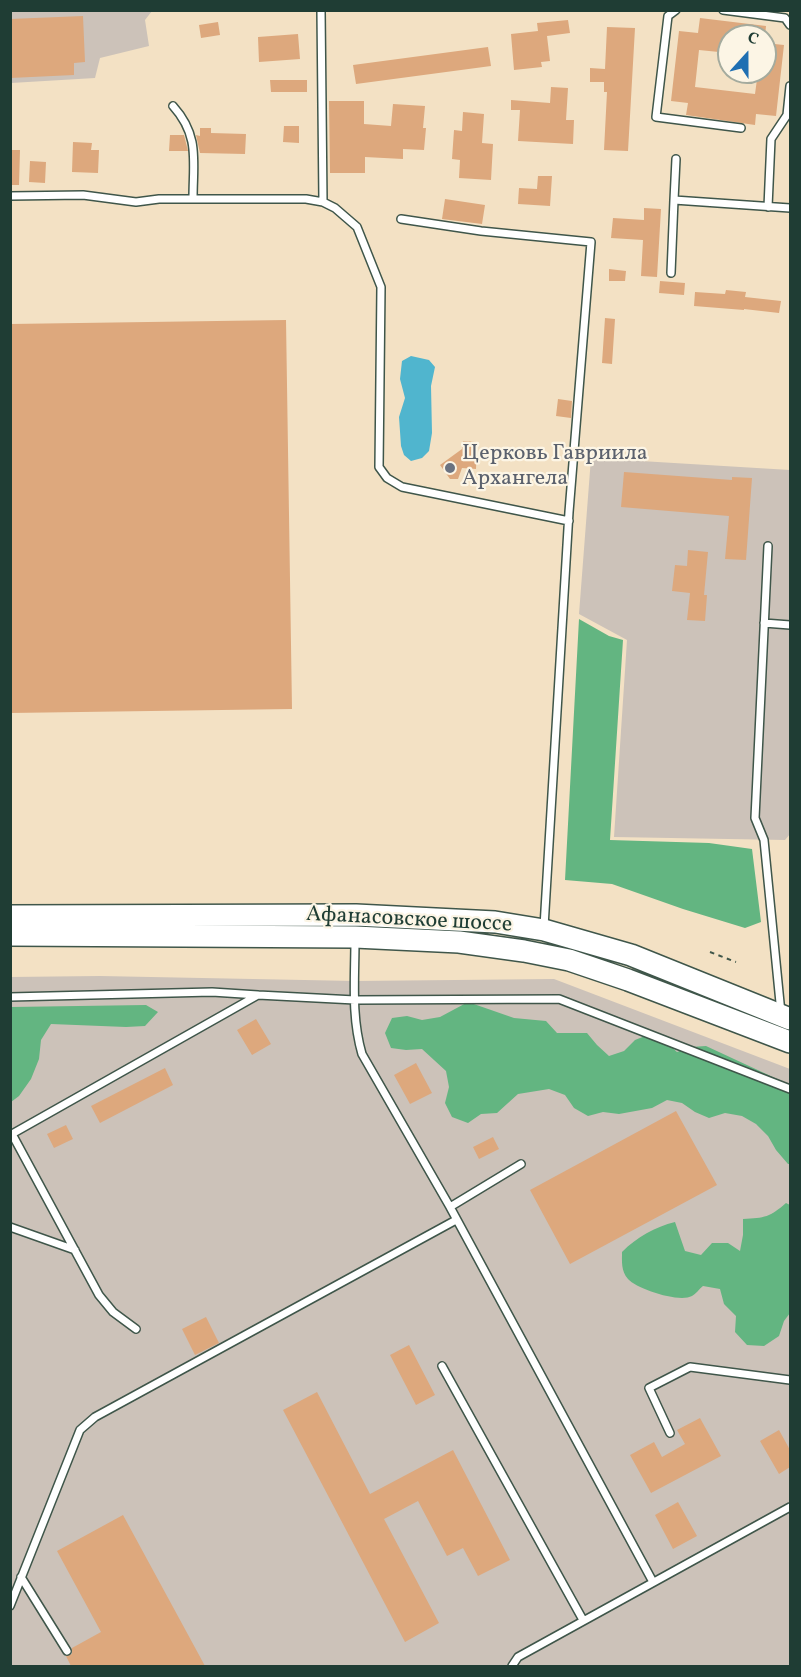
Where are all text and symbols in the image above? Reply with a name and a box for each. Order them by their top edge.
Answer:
north arrow [717,24,777,84]
text: С [744,27,761,51]
place label: Церковь Гавриила Архангела [462,442,648,494]
marker: Церковь Гавриила Архангела [443,461,457,475]
street label: Афанасовское шоссе [305,902,513,940]

